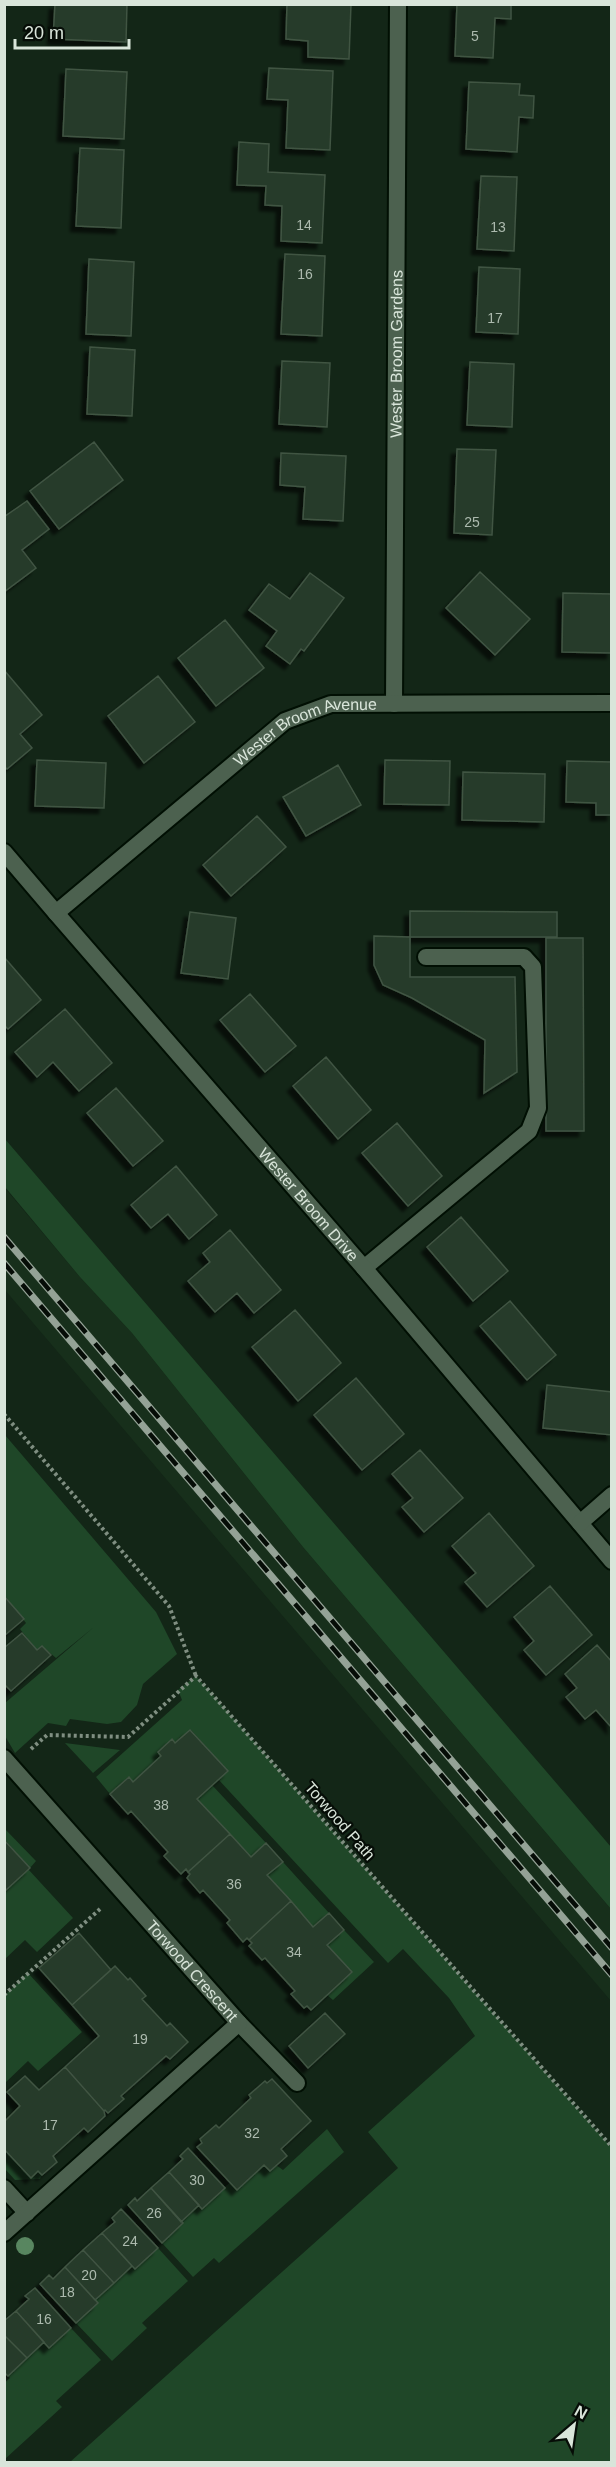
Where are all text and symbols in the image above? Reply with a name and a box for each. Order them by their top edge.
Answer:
scale bar [15,12,129,50]
text: 20 m [24,23,64,43]
house number: 5 [471,28,479,44]
house number: 14 [296,217,312,233]
house number: 13 [490,219,506,235]
house number: 16 [297,266,313,282]
street label: Wester Broom Gardens [387,270,405,438]
house number: 17 [487,310,503,326]
house number: 25 [464,514,480,530]
street label: Wester Broom Avenue [230,695,377,769]
street label: Wester Broom Drive [255,1145,362,1264]
street label: Torwood Path [301,1779,379,1863]
house number: 38 [153,1797,169,1813]
house number: 36 [226,1876,242,1892]
street label: Torwood Crescent [143,1917,242,2025]
house number: 34 [286,1944,302,1960]
house number: 19 [132,2031,148,2047]
house number: 17 [42,2117,58,2133]
house number: 32 [244,2125,260,2141]
house number: 30 [189,2172,205,2188]
house number: 26 [146,2205,162,2221]
house number: 24 [122,2233,138,2249]
house number: 20 [81,2267,97,2283]
house number: 18 [59,2284,75,2300]
house number: 16 [36,2311,52,2327]
north arrow [544,2395,604,2455]
text: N [572,2402,590,2423]

